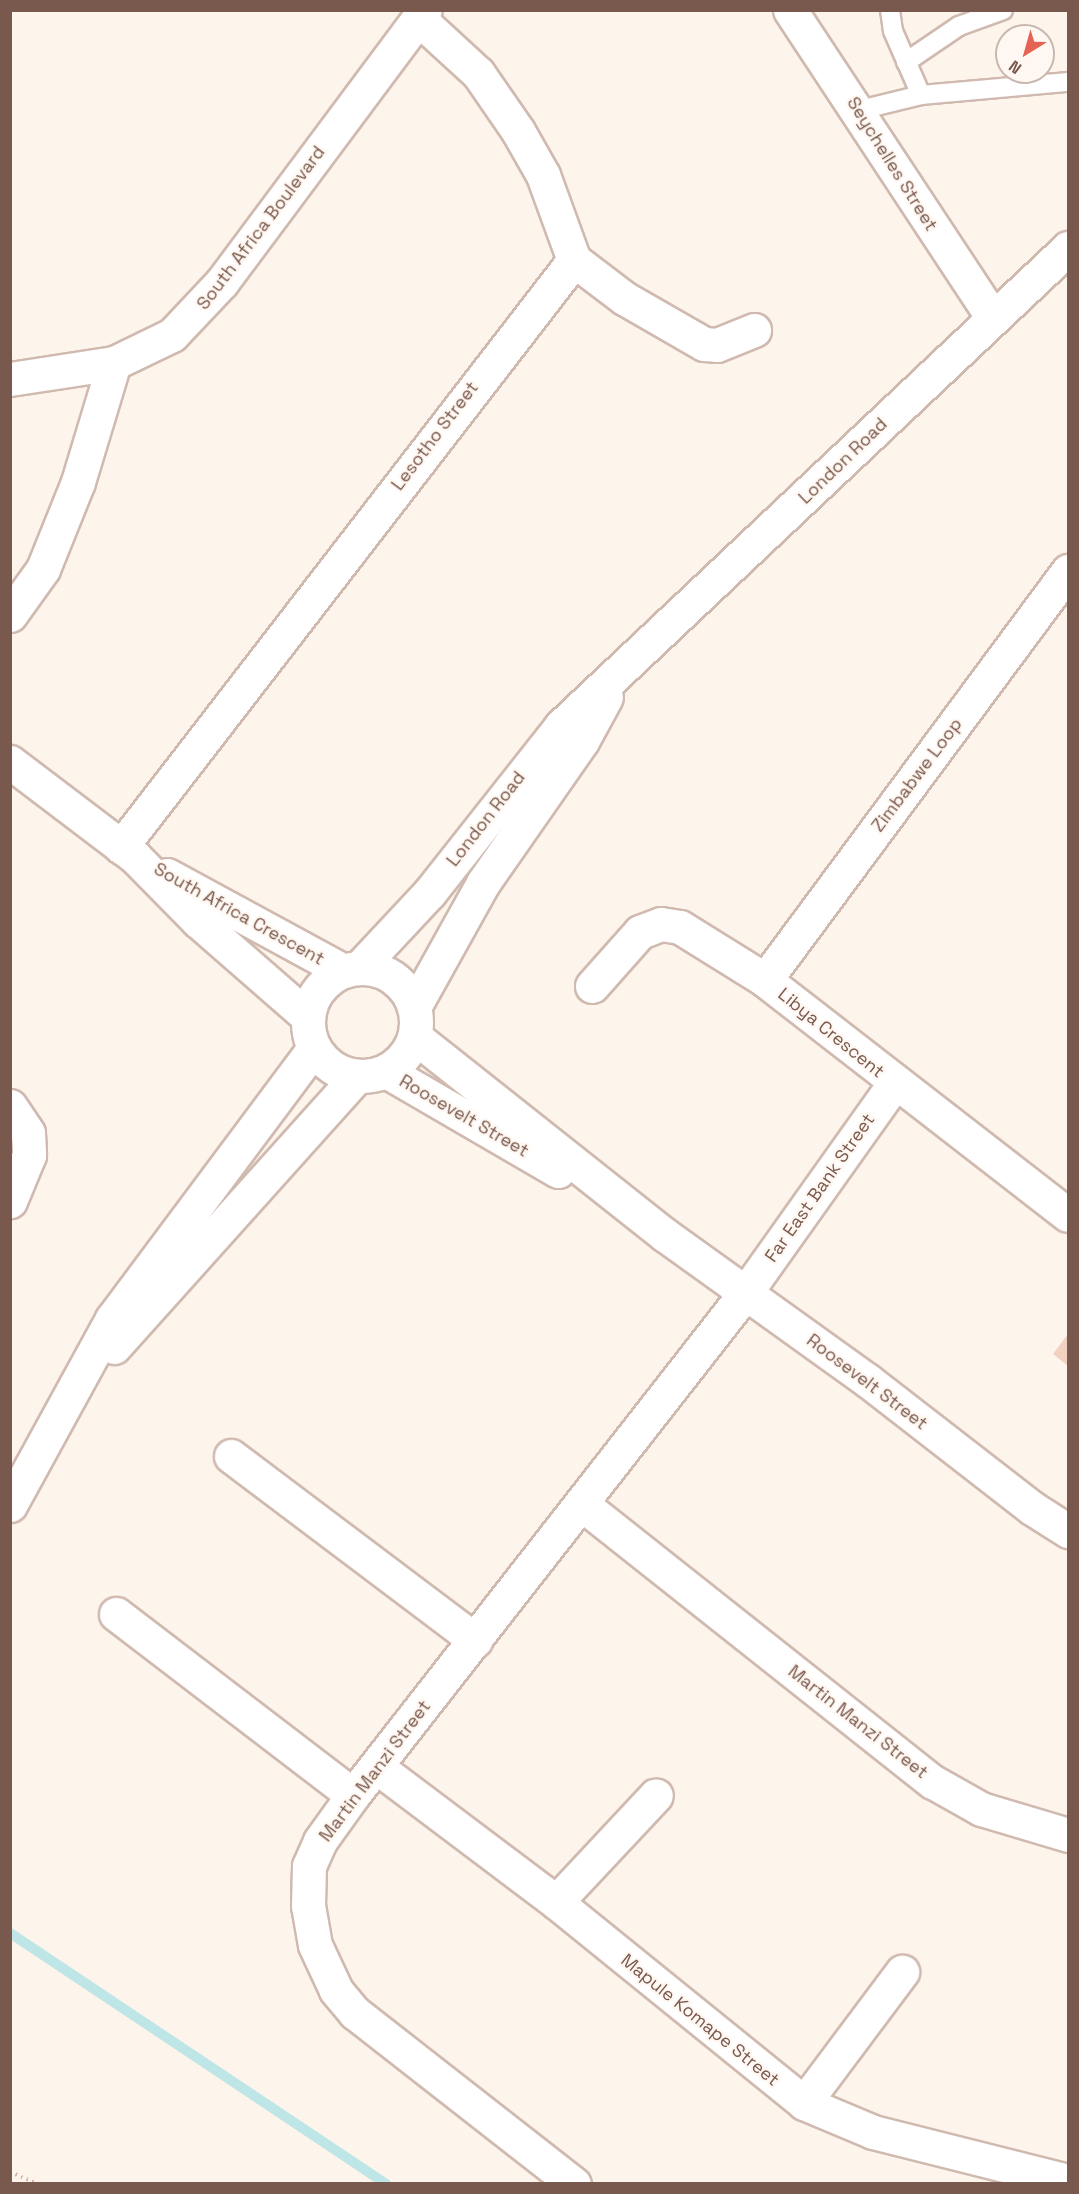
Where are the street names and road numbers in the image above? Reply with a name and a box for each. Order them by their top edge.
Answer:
street label: Seychelles Street [842,93,942,235]
street label: South Africa Boulevard [192,142,330,314]
street label: Lesotho Street [387,377,483,495]
street label: London Road [794,413,892,509]
street label: Zimbabwe Loop [867,714,967,836]
street label: London Road [442,767,530,871]
street label: South Africa Crescent [150,858,328,970]
street label: Libya Crescent [774,984,888,1082]
street label: Roosevelt Street [396,1070,532,1162]
street label: Far East Bank Street [761,1109,879,1267]
street label: Roosevelt Street [802,1330,932,1434]
street label: Martin Manzi Street [784,1661,932,1783]
street label: Martin Manzi Street [315,1696,435,1846]
street label: Mapule Komape Street [616,1949,784,2091]

